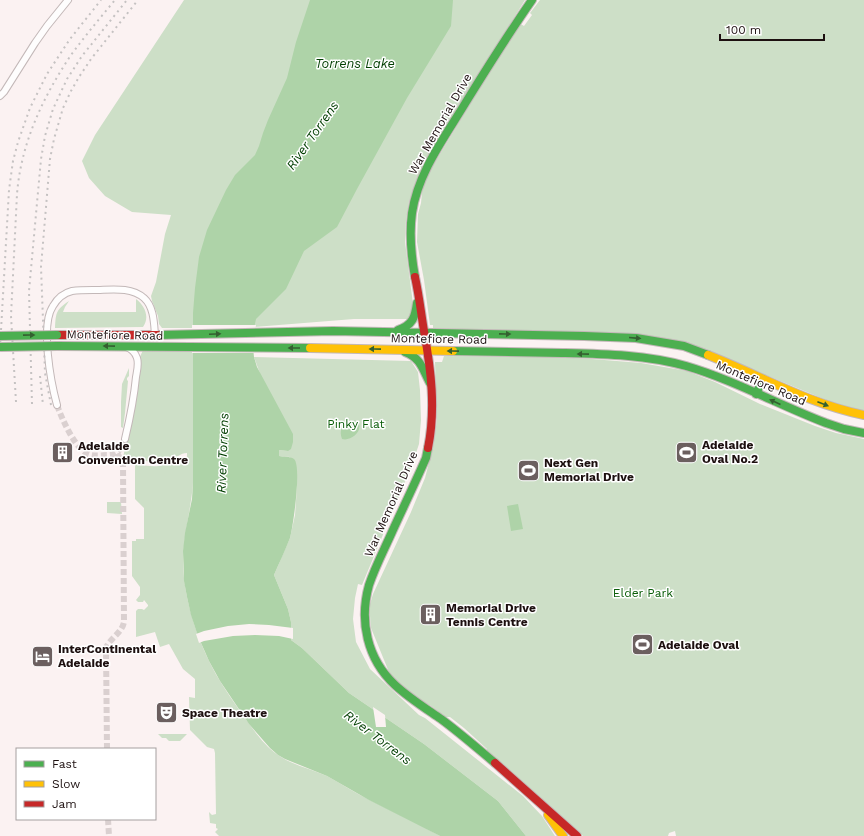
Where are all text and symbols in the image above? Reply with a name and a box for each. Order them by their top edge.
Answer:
scale bar [720,16,824,42]
text: 100 m [726,23,761,37]
water label: Torrens Lake [315,56,395,71]
street label: War Memorial Drive [405,71,475,177]
water label: River Torrens [283,98,342,173]
street label: Montefiore Road [67,327,163,343]
one-way arrow [209,331,222,337]
street label: Montefiore Road [391,331,487,347]
one-way arrow [499,331,512,337]
one-way arrow [23,332,35,339]
one-way arrow [629,335,641,342]
one-way arrow [103,343,115,350]
one-way arrow [287,345,300,351]
one-way arrow [368,346,381,352]
one-way arrow [446,348,459,354]
one-way arrow [576,351,589,357]
street label: Montefiore Road [714,358,808,408]
one-way arrow [769,399,780,405]
one-way arrow [818,401,830,407]
water label: River Torrens [214,412,231,493]
park label: Pinky Flat [327,417,385,431]
place label: Adelaide Oval No.2 [702,438,758,466]
place label: Adelaide Convention Centre [78,439,188,467]
sports icon: Adelaide Oval No.2 [674,439,700,465]
building icon: Adelaide Convention Centre [49,440,75,466]
street label: War Memorial Drive [361,449,421,559]
place label: Next Gen Memorial Drive [544,456,634,484]
sports icon: Next Gen Memorial Drive [515,457,541,483]
park label: Elder Park [613,586,673,600]
place label: Memorial Drive Tennis Centre [446,601,536,629]
building icon: Memorial Drive Tennis Centre [417,602,443,628]
sports icon: Adelaide Oval [630,632,656,658]
place label: Adelaide Oval [658,638,739,652]
place label: InterContinental Adelaide [58,642,156,670]
hotel icon: InterContinental Adelaide [29,643,55,669]
theatre icon: Space Theatre [154,700,180,726]
place label: Space Theatre [182,706,267,720]
water label: River Torrens [341,707,415,768]
legend [16,748,156,820]
text: Fast [52,757,77,771]
text: Slow [52,777,80,791]
text: Jam [52,797,77,811]

